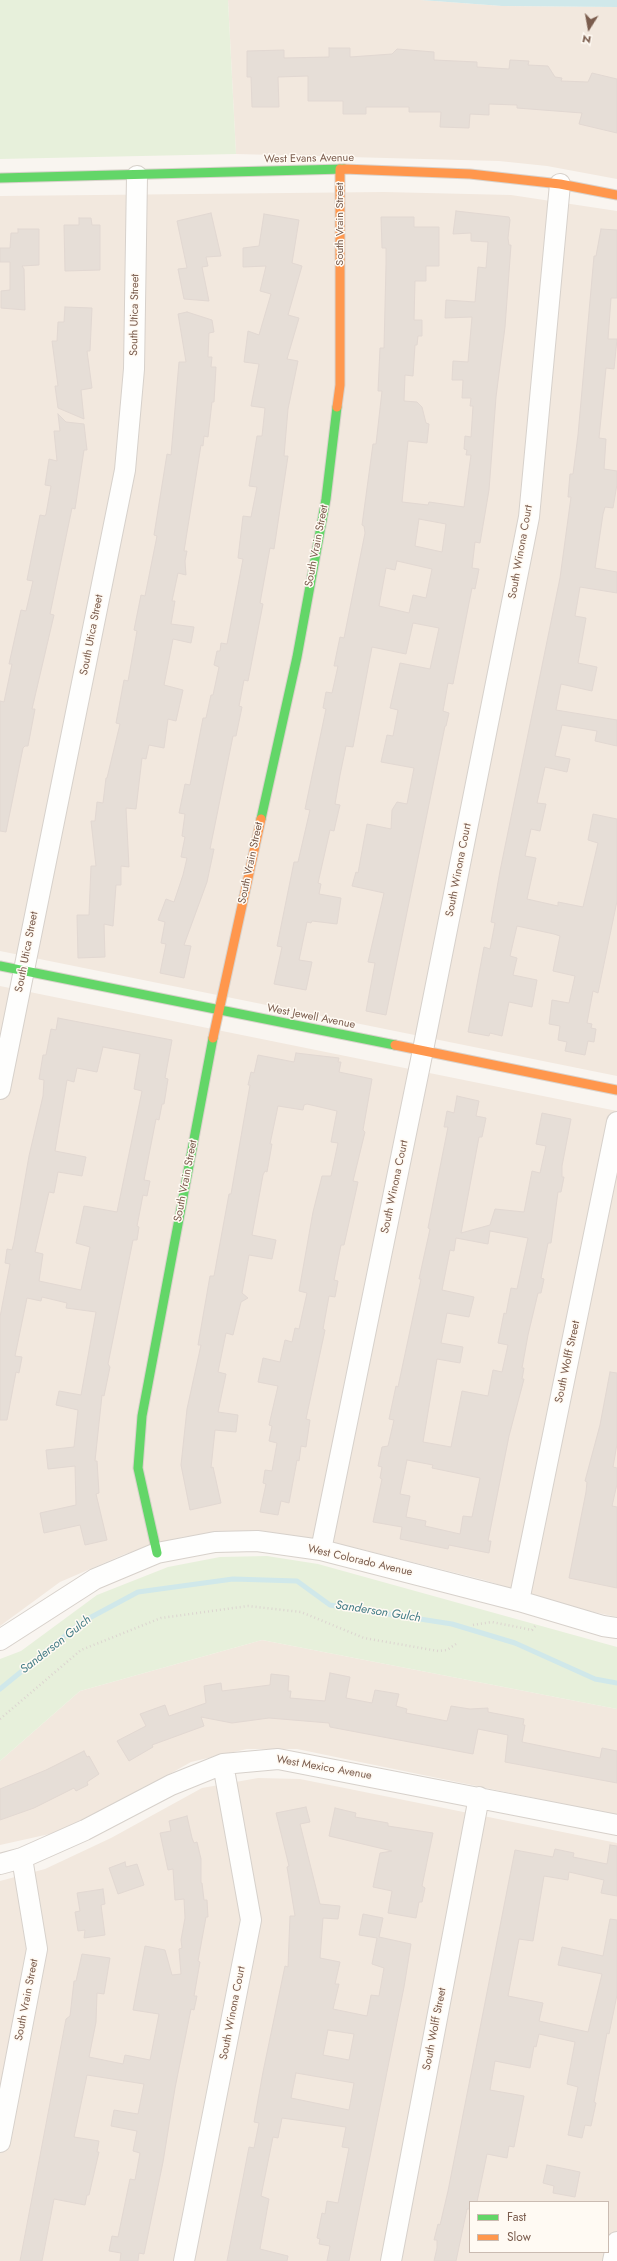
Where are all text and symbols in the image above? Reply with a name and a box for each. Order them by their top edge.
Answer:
north arrow [569,8,609,48]
text: N [581,31,593,48]
street label: West Evans Avenue [264,152,354,166]
street label: South Vrain Street [333,182,347,266]
street label: South Utica Street [128,274,142,356]
street label: South Vrain Street [303,504,331,588]
street label: South Winona Court [506,504,536,600]
street label: South Utica Street [78,593,106,677]
street label: South Vrain Street [236,821,266,905]
street label: South Winona Court [443,822,475,918]
street label: South Utica Street [13,910,41,994]
street label: West Jewell Avenue [266,1002,356,1032]
street label: South Vrain Street [172,1139,200,1223]
street label: South Winona Court [379,1139,411,1235]
street label: South Wolff Street [553,1320,583,1404]
street label: West Colorado Avenue [306,1543,414,1579]
water label: Sanderson Gulch [334,1598,422,1626]
water label: Sanderson Gulch [18,1613,94,1677]
street label: West Mexico Avenue [275,1753,373,1783]
street label: South Vrain Street [13,1958,41,2042]
street label: South Winona Court [217,1965,249,2061]
street label: South Wolff Street [421,1987,449,2071]
legend [469,2201,609,2253]
text: Fast [507,2208,526,2226]
text: Slow [507,2228,531,2246]

